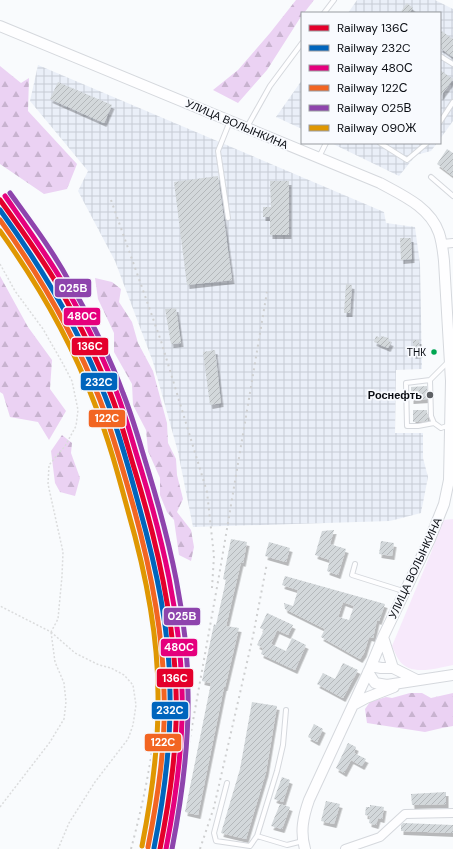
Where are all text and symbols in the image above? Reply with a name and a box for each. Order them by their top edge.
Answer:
legend [301,12,441,144]
text: Railway 136С [337,20,409,36]
text: Railway 232C [337,40,411,56]
text: Railway 480С [337,60,413,76]
text: Railway 122С [337,80,408,96]
street label: УЛИЦА ВОЛЫНКИНА [184,96,291,152]
text: Railway 025В [337,100,412,116]
text: Railway 090Ж [337,120,416,136]
line badge: 025В [54,278,92,298]
text: 025В [59,281,87,295]
line badge: 480С [63,307,101,326]
text: 480С [67,309,97,323]
line badge: 136С [71,337,109,356]
text: 136С [77,339,103,353]
place label: ТНК [407,346,426,359]
marker: ТНК [429,347,439,357]
line badge: 232C [80,372,118,391]
text: 232C [85,375,113,389]
place label: Роснефть [368,388,422,402]
marker: Роснефть [425,390,435,400]
line badge: 122С [88,409,126,428]
text: 122С [95,411,119,425]
street label: УЛИЦА ВОЛЫНКИНА [385,515,445,621]
line badge: 025В [163,607,201,626]
text: 025В [168,609,196,623]
line badge: 480С [160,638,198,657]
text: 480С [164,640,194,654]
line badge: 136С [156,668,194,688]
text: 136С [162,671,188,685]
line badge: 232C [151,701,189,720]
text: 232C [156,703,184,717]
line badge: 122С [144,733,182,752]
text: 122С [151,735,175,749]

